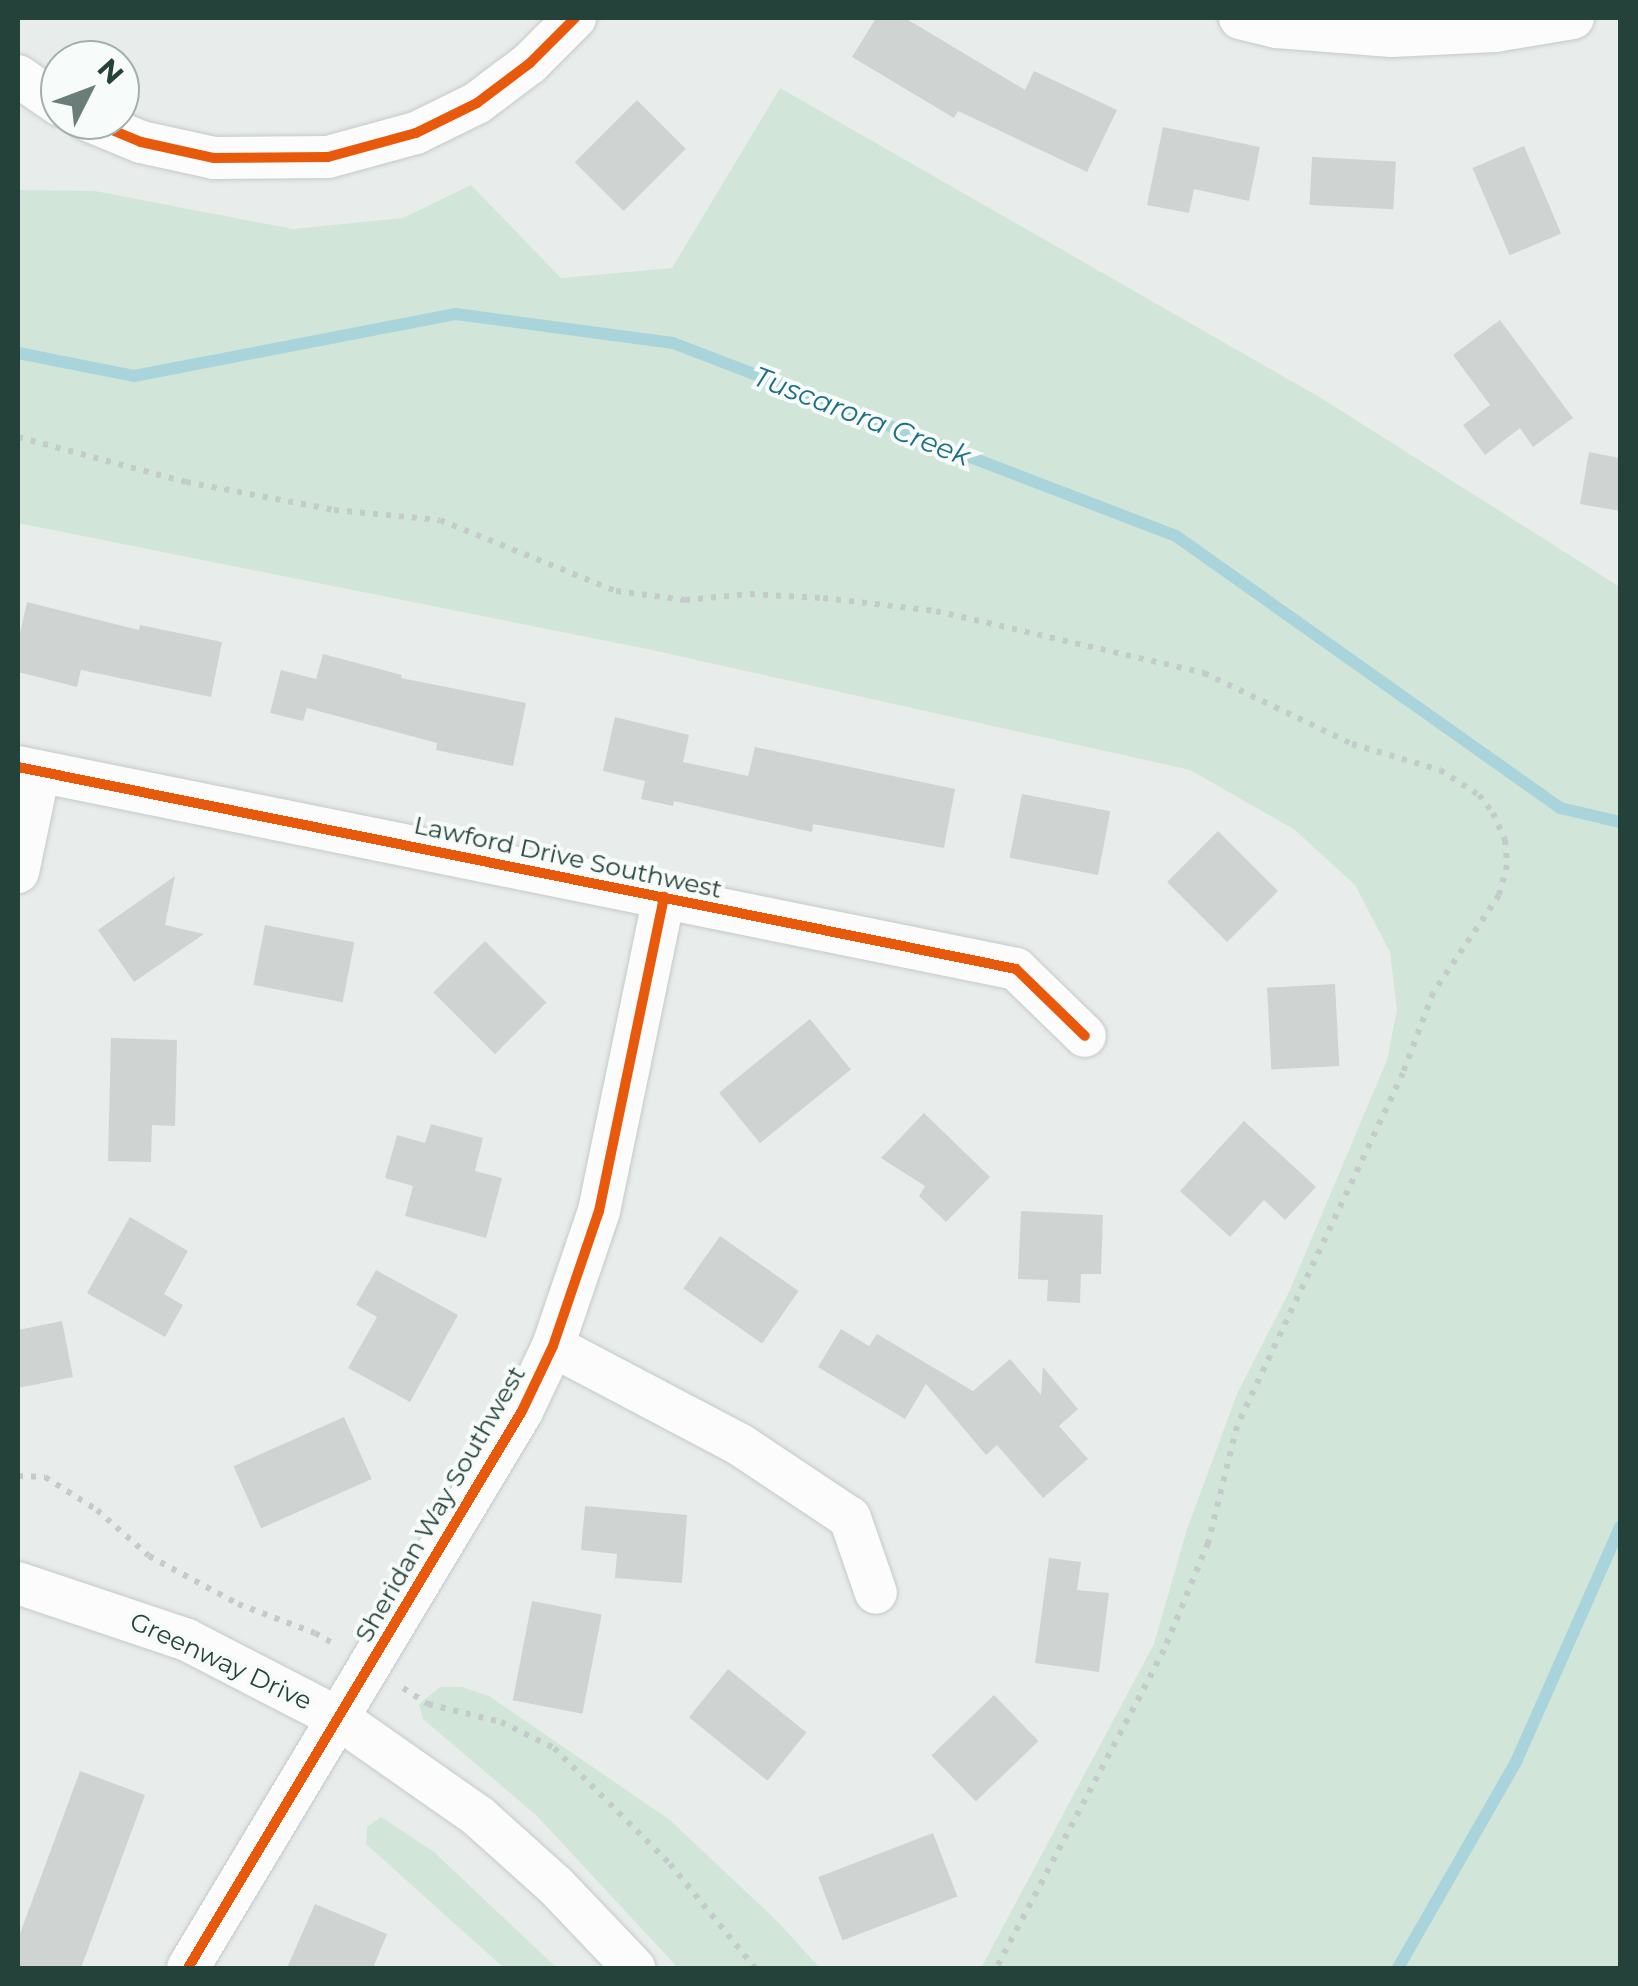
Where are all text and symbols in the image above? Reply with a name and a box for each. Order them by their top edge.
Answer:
north arrow [40,40,140,140]
text: N [91,51,131,91]
water label: Tuscarora Creek [749,359,975,473]
street label: Lawford Drive Southwest [411,810,725,904]
street label: Sheridan Way Southwest [349,1361,531,1647]
street label: Greenway Drive [125,1606,317,1716]

